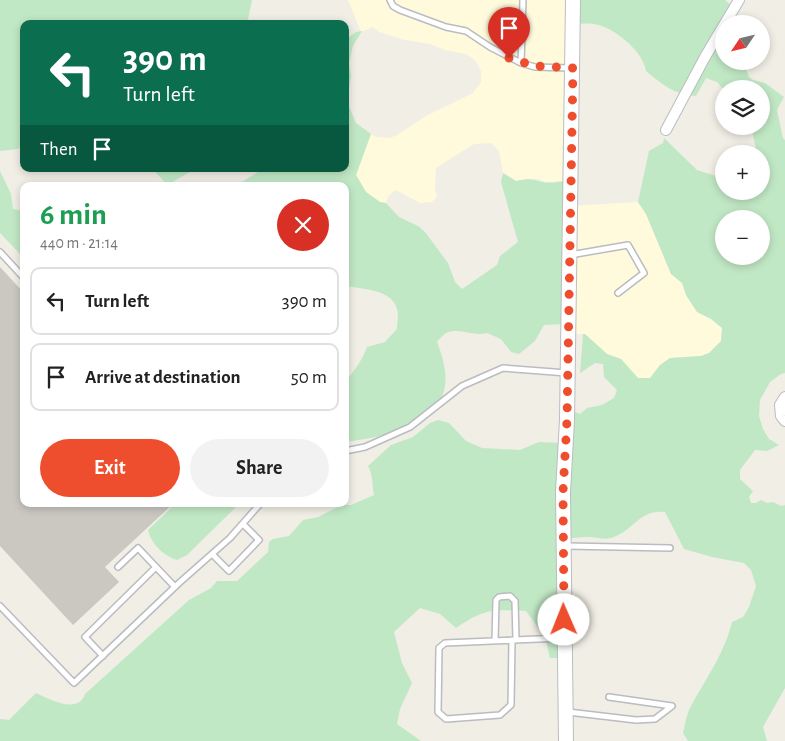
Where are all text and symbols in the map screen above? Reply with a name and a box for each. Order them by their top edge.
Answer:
pin [488,7,530,58]
icon: arrive [495,14,523,42]
north arrow [715,15,770,70]
map controls [715,15,770,265]
icon: left [40,40,105,105]
text: 390 m [123,42,207,77]
button: layers [715,80,770,135]
text: Turn left [123,83,195,105]
icon: arrive [88,135,116,163]
text: Then [40,140,78,159]
button: + [715,145,770,200]
button: close [277,199,329,251]
text: 6 min [40,200,107,230]
button: − [715,210,770,265]
text: 440 m · 21:14 [40,235,118,251]
icon: left [42,287,70,315]
text: Turn left [85,292,149,311]
text: 390 m [282,292,327,311]
icon: arrive [42,363,70,391]
text: Arrive at destination [85,368,241,387]
text: 50 m [291,368,327,387]
button: Exit [40,439,180,497]
button: Share [190,439,329,497]
position arrow [537,593,589,645]

